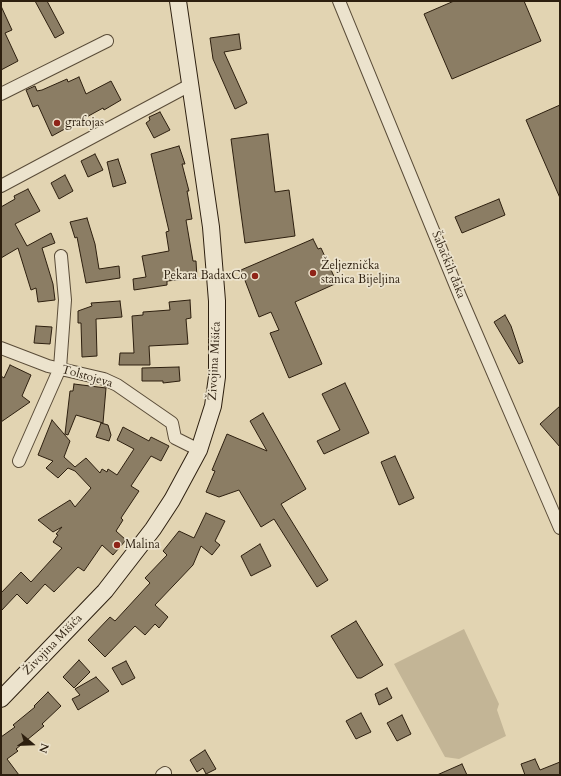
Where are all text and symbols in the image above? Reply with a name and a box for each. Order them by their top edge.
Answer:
place label: grafojas [65,116,104,130]
marker: grafojas [52,118,62,128]
street label: Šabačkih đaka [428,229,468,301]
place label: Željeznička stanica Bijeljina [321,259,400,287]
marker: Željeznička stanica Bijeljina [308,268,318,278]
place label: Pekara BadaxCo [164,269,247,283]
marker: Pekara BadaxCo [250,271,260,281]
street label: Živojina Mišića [206,321,224,401]
street label: Tolstojeva [60,363,114,391]
place label: Malina [125,538,160,552]
marker: Malina [112,540,122,550]
street label: Živojina Mišića [20,612,86,678]
north arrow [12,724,52,764]
text: N [35,741,52,755]

